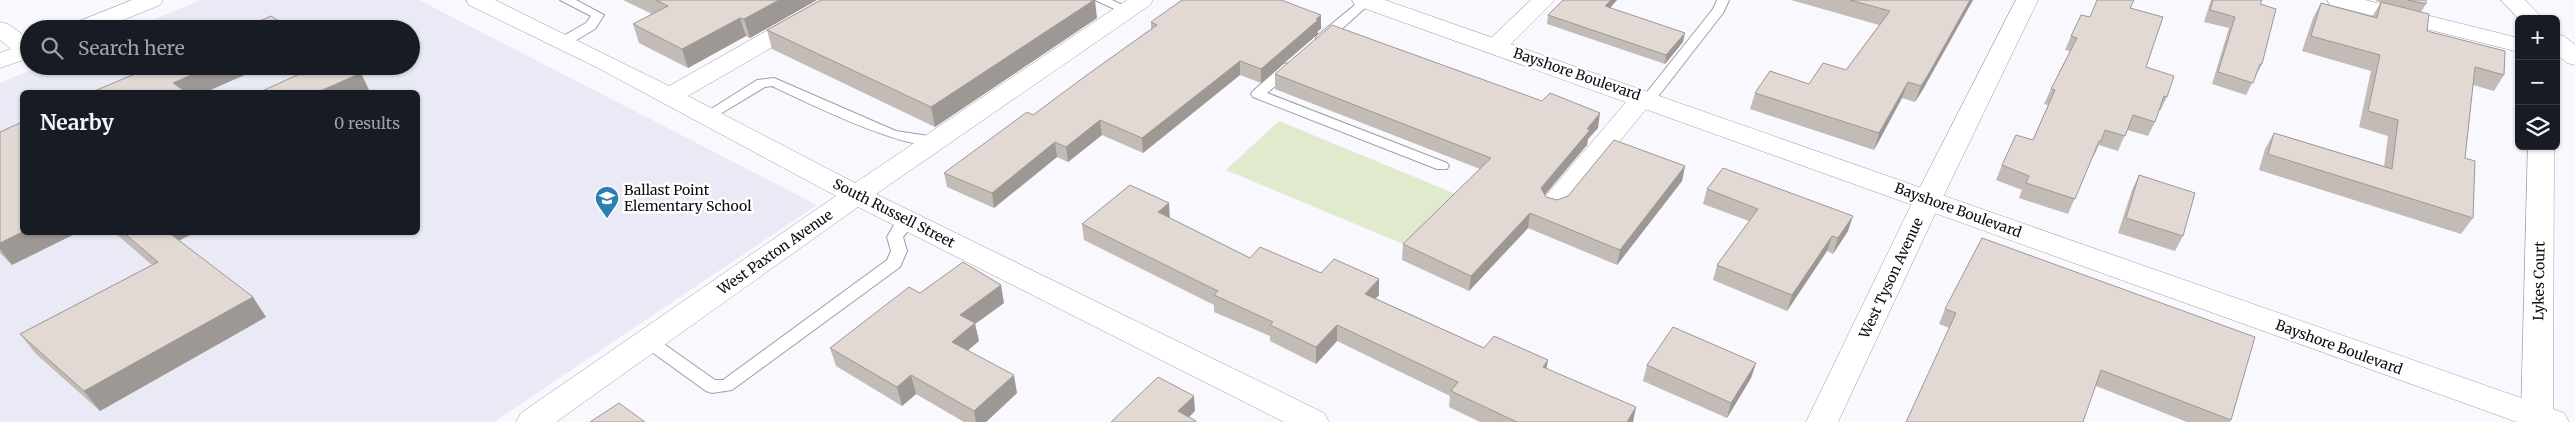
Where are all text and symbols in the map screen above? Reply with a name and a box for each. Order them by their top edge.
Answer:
map controls [2515,15,2560,150]
button: + [2515,15,2560,60]
search box [20,20,420,75]
icon: search [38,34,66,62]
text: Search here [78,36,185,60]
street label: Bayshore Boulevard [1511,44,1644,104]
button: − [2515,60,2560,105]
button: layers [2515,105,2560,150]
text: Nearby [40,109,114,136]
text: 0 results [334,113,400,133]
street label: South Russell Street [830,174,959,252]
street label: Bayshore Boulevard [1892,179,2024,242]
place label: Ballast Point Elementary School [624,181,752,215]
school or university icon: Ballast Point Elementary School [594,185,620,219]
street label: West Paxton Avenue [713,206,836,299]
street label: West Tyson Avenue [1855,215,1927,342]
street label: Lykes Court [2529,241,2549,321]
street label: Bayshore Boulevard [2273,316,2405,379]

